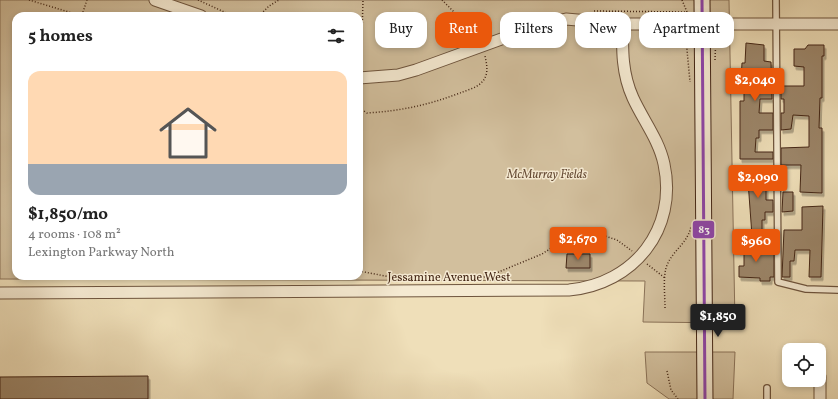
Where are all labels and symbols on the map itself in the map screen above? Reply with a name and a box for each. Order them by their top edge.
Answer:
pin: $2,040 [722,68,788,102]
pin: $2,090 [725,165,791,199]
park label: McMurray Fields [506,167,588,183]
line badge: 83 [692,220,715,239]
text: 83 [698,223,710,238]
pin: $2,670 [545,227,611,261]
pin: $960 [732,229,780,263]
street label: Jessamine Avenue West [388,270,510,286]
pin: $1,850 [685,304,751,338]

